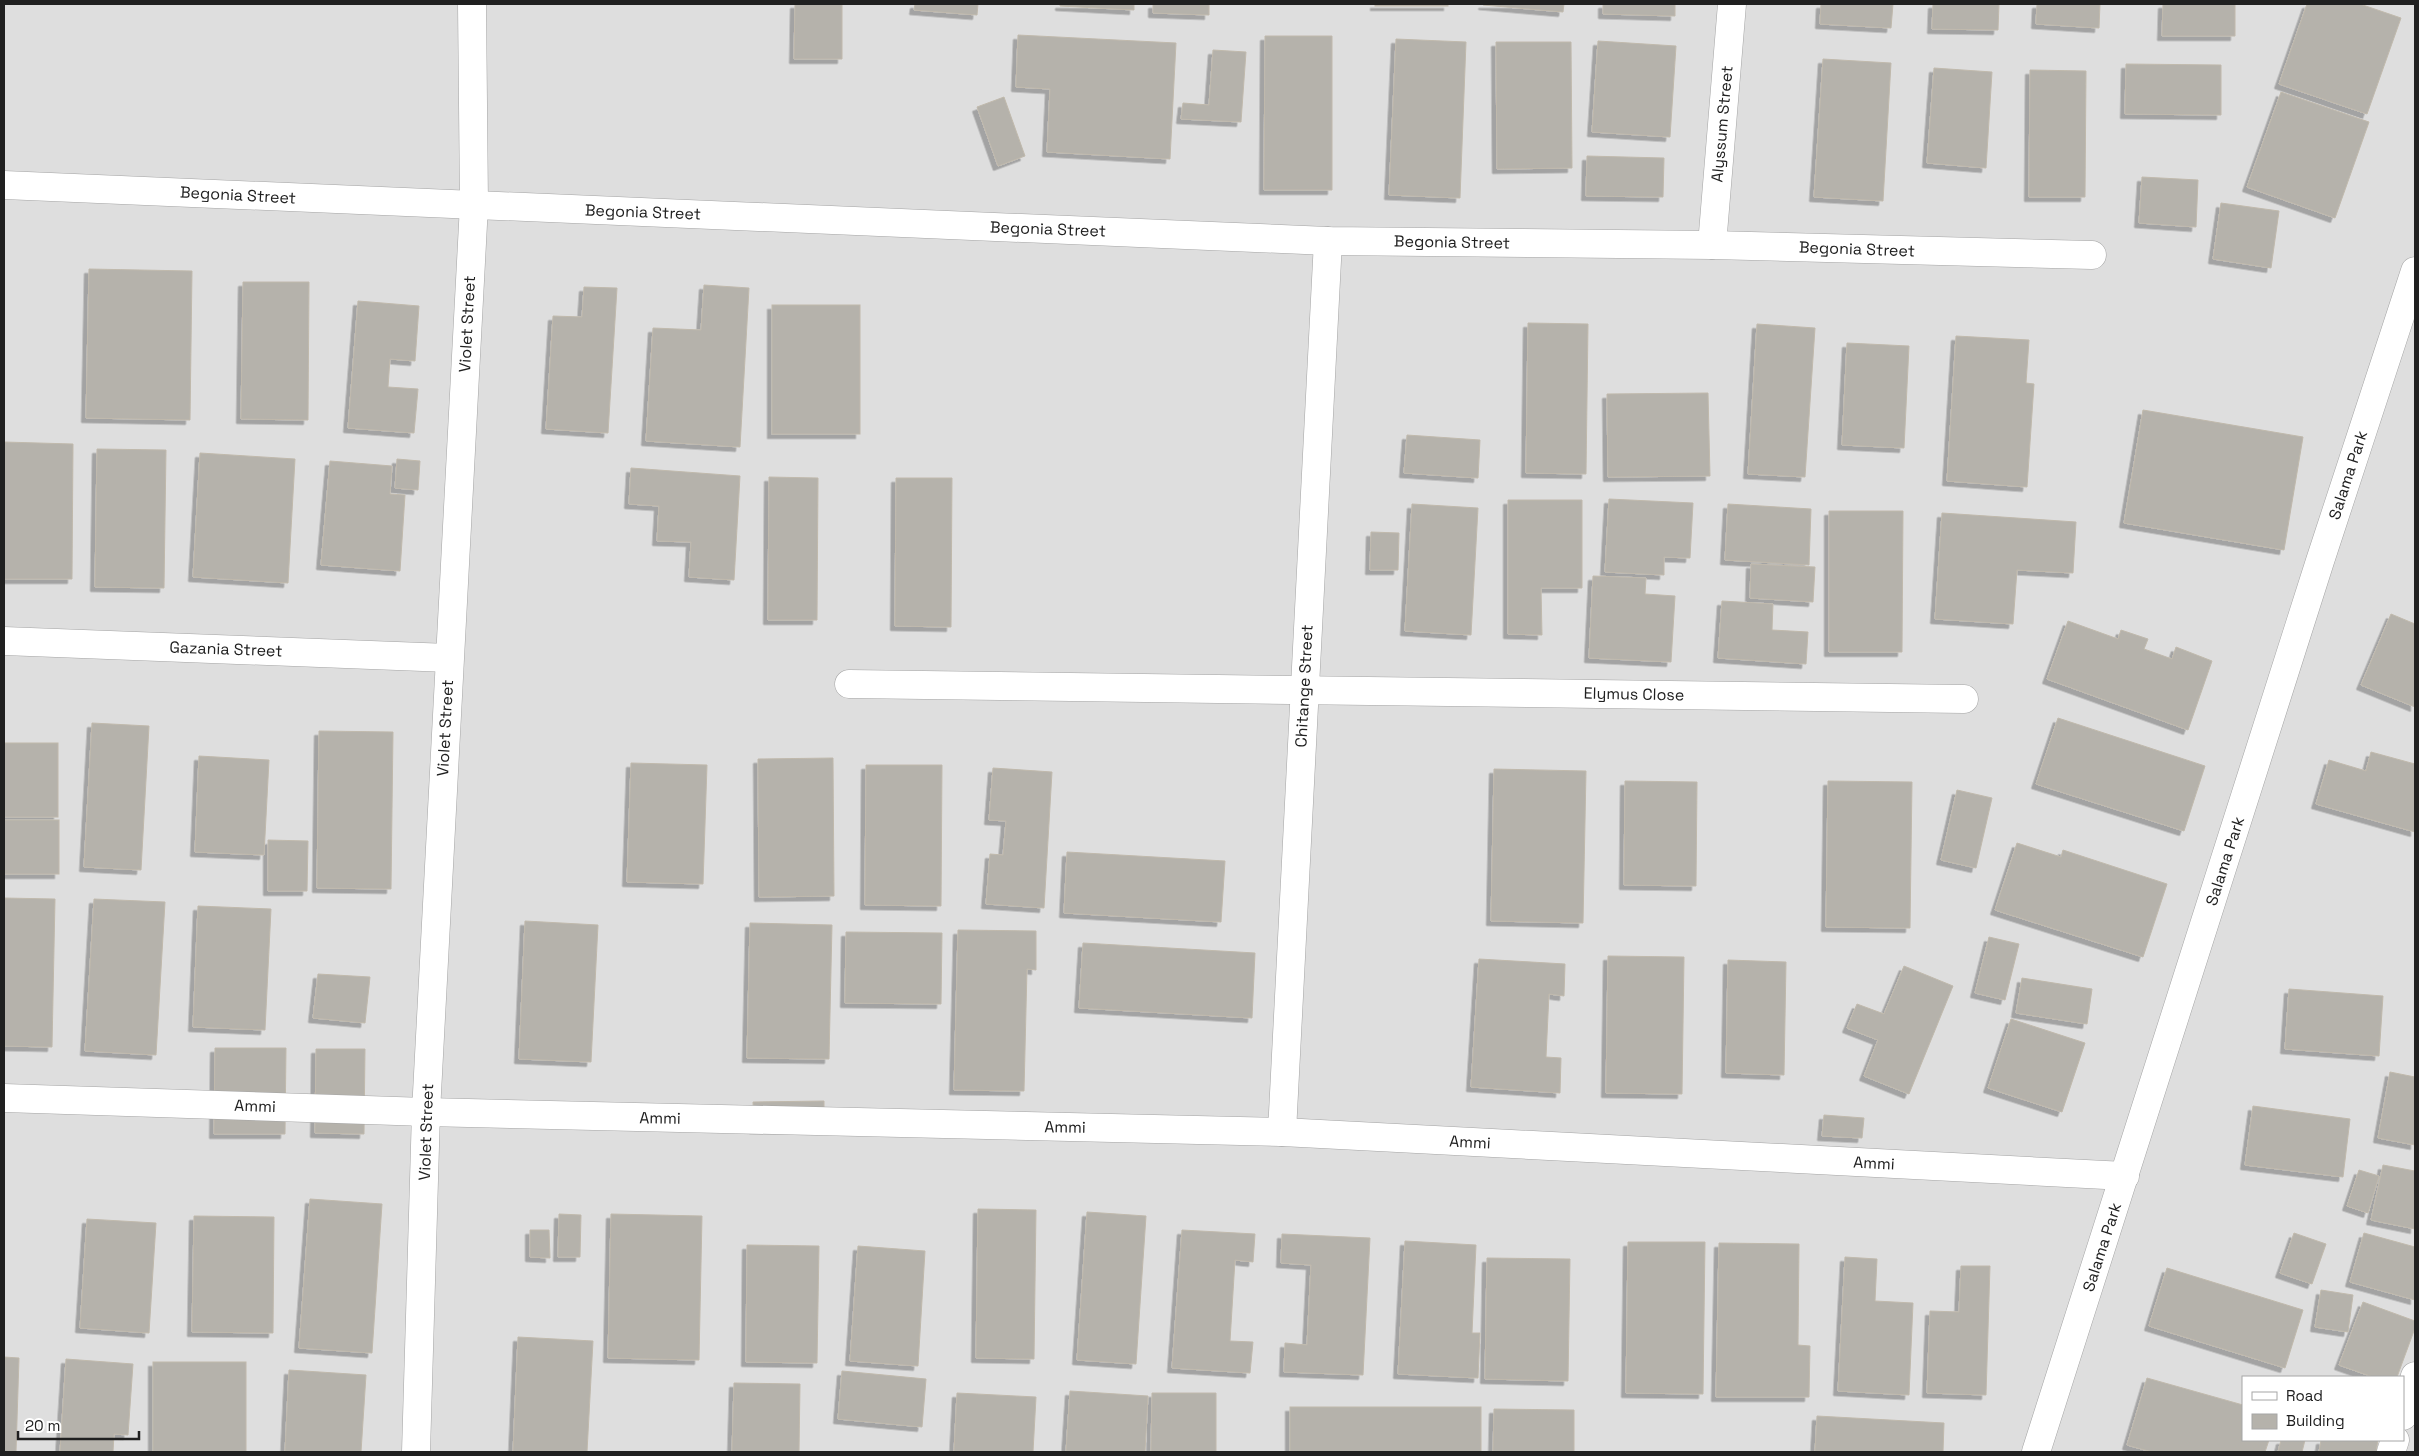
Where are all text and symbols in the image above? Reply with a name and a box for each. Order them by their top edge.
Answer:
street label: Alyssum Street [1706,65,1738,183]
street label: Begonia Street [179,181,297,209]
street label: Begonia Street [585,199,701,225]
street label: Begonia Street [990,216,1106,242]
street label: Begonia Street [1394,230,1510,254]
street label: Begonia Street [1799,236,1915,262]
street label: Violet Street [454,275,480,373]
street label: Salama Park [2324,427,2372,522]
street label: Chitange Street [1290,624,1318,748]
street label: Gazania Street [169,637,283,661]
street label: Violet Street [432,679,458,777]
street label: Elymus Close [1583,683,1685,705]
street label: Salama Park [2201,813,2249,908]
street label: Violet Street [414,1083,438,1181]
street label: Ammi [234,1095,276,1117]
street label: Ammi [639,1107,681,1129]
street label: Ammi [1044,1116,1086,1138]
street label: Ammi [1449,1130,1491,1154]
street label: Ammi [1853,1151,1895,1175]
street label: Salama Park [2078,1199,2126,1294]
legend [2242,1376,2404,1441]
text: Road [2286,1386,2323,1405]
scale bar [18,1408,139,1440]
text: Building [2286,1411,2345,1430]
text: 20 m [25,1416,60,1435]

